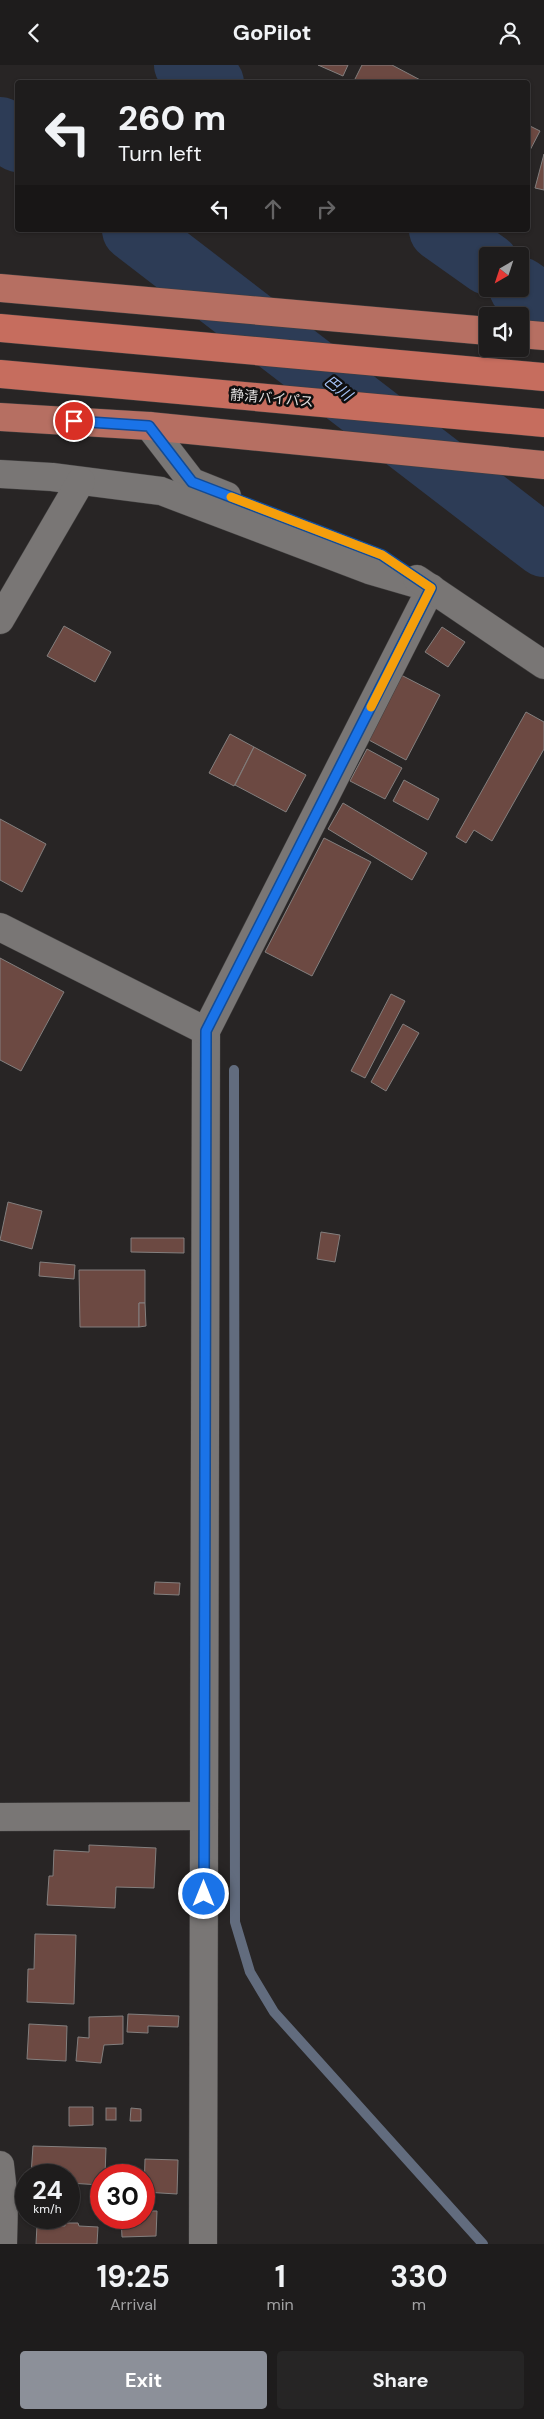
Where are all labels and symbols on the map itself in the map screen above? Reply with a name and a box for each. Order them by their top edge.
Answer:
north arrow [479,247,529,297]
water label: 巴川 [320,371,358,406]
street label: 静清バイパス [230,385,314,411]
pin [53,400,95,442]
position arrow [177,1867,229,1919]
speed limit sign: 30 [90,2164,155,2229]

